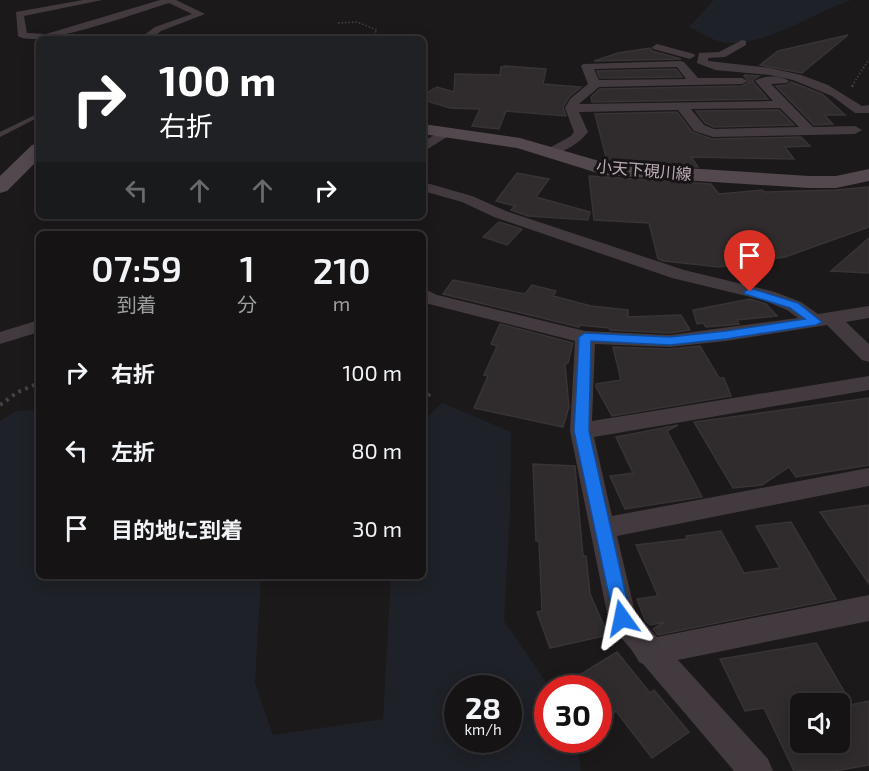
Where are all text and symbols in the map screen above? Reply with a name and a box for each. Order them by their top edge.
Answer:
text: 100 m [159,54,276,104]
icon: right [60,60,138,138]
text: 右折 [159,109,213,141]
street label: 小天下硯川線 [595,156,693,183]
icon: left [120,174,153,207]
icon: ahead [183,174,216,207]
icon: ahead [246,174,279,207]
icon: right [309,174,342,207]
pin [724,230,775,292]
icon: arrive [733,239,766,272]
text: 07:59 [91,246,182,289]
text: 1 [240,246,255,289]
text: 210 [313,248,371,291]
text: m [333,291,350,315]
text: 到着 [117,292,157,316]
text: 分 [237,292,257,316]
icon: right [60,356,93,389]
text: 100 m [343,359,402,385]
text: 右折 [111,360,155,386]
icon: left [60,434,93,467]
text: 80 m [351,437,402,463]
text: 左折 [111,438,155,464]
icon: arrive [60,512,93,545]
text: 30 m [352,515,402,541]
text: 目的地に到着 [111,516,243,542]
position arrow [590,586,654,650]
speed limit sign: 30 [534,675,612,753]
text: 28 [465,689,501,725]
map controls [790,693,850,753]
button: sound [790,693,850,753]
text: km/h [464,720,502,738]

